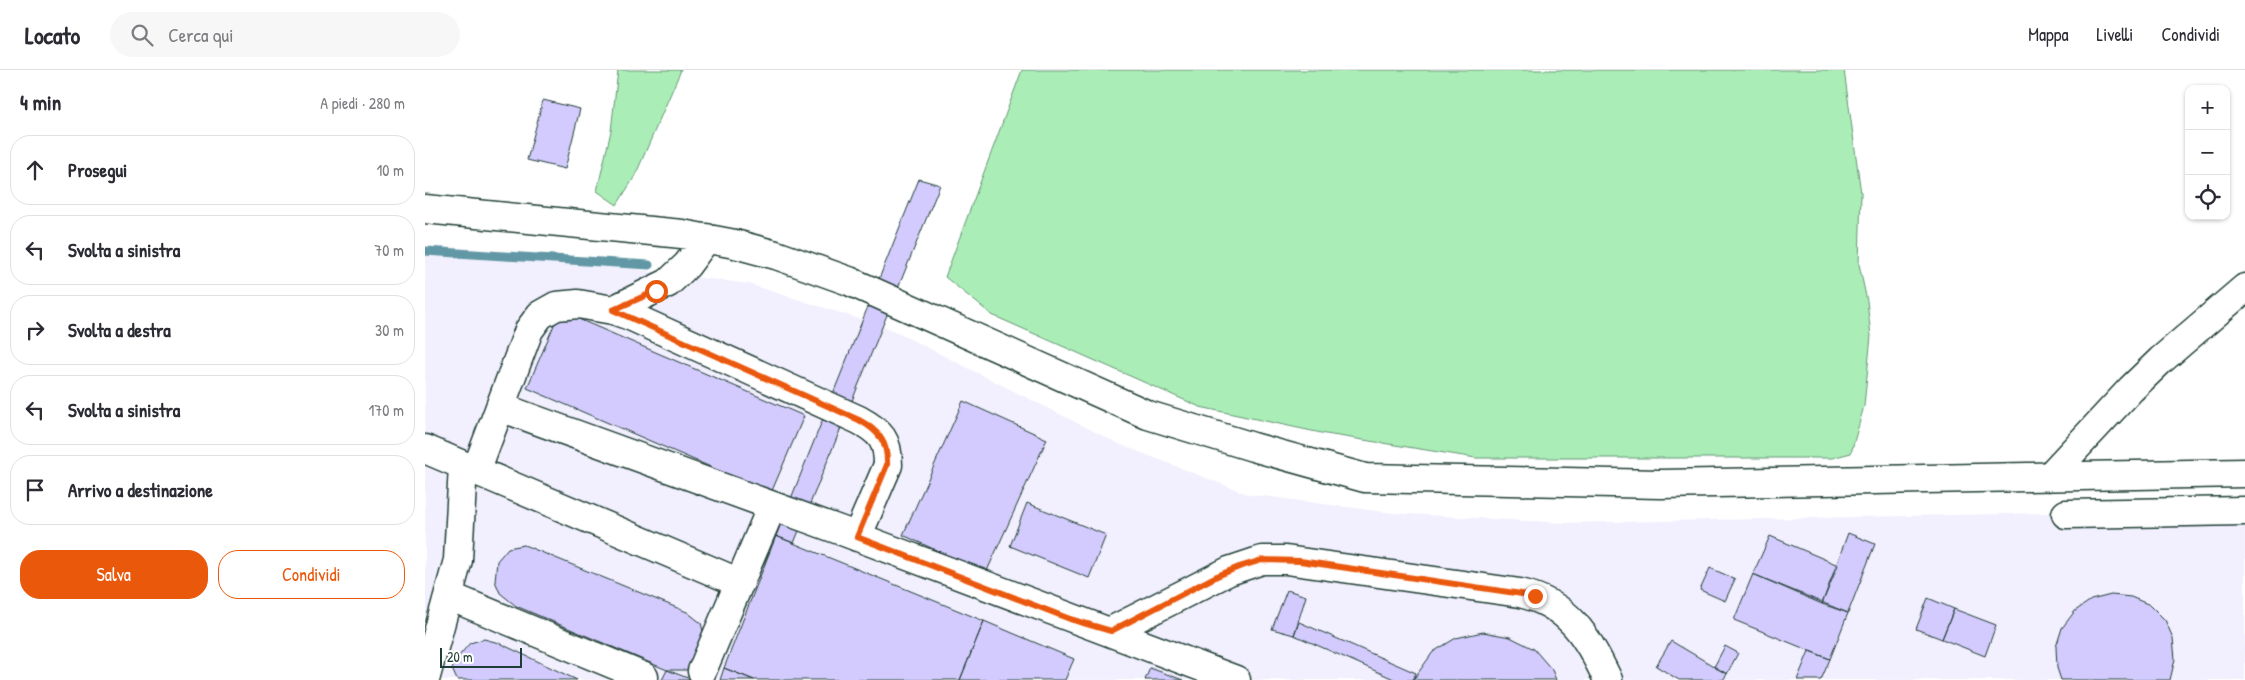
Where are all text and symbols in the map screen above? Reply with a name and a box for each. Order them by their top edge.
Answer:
search box [110,12,460,57]
text: Locato [25,19,80,51]
icon: search [128,21,156,49]
text: Cerca qui [168,22,233,48]
text: Mappa [2028,22,2069,47]
text: Livelli [2097,22,2133,47]
text: Condividi [2161,22,2220,47]
map controls [2185,85,2230,220]
button: + [2185,85,2230,130]
text: 4 min [20,88,61,117]
text: A piedi · 280 m [320,92,405,114]
button: − [2185,130,2230,175]
icon: ahead [21,156,49,184]
text: Prosegui [68,157,127,183]
text: 10 m [376,159,404,181]
button: locate [2185,175,2230,220]
icon: left [21,236,49,264]
text: Svolta a sinistra [68,237,180,263]
text: 70 m [374,239,404,261]
route start [645,280,668,303]
icon: right [21,316,49,344]
text: Svolta a destra [68,317,171,343]
text: 30 m [375,319,404,341]
icon: left [21,396,49,424]
text: Svolta a sinistra [68,397,180,423]
text: 170 m [369,399,404,421]
icon: arrive [21,476,49,504]
text: Arrivo a destinazione [68,477,213,503]
button: Salva [20,550,208,599]
button: Condividi [218,550,405,599]
route end [1524,585,1547,608]
scale bar [440,645,523,668]
text: 20 m [447,647,473,666]

